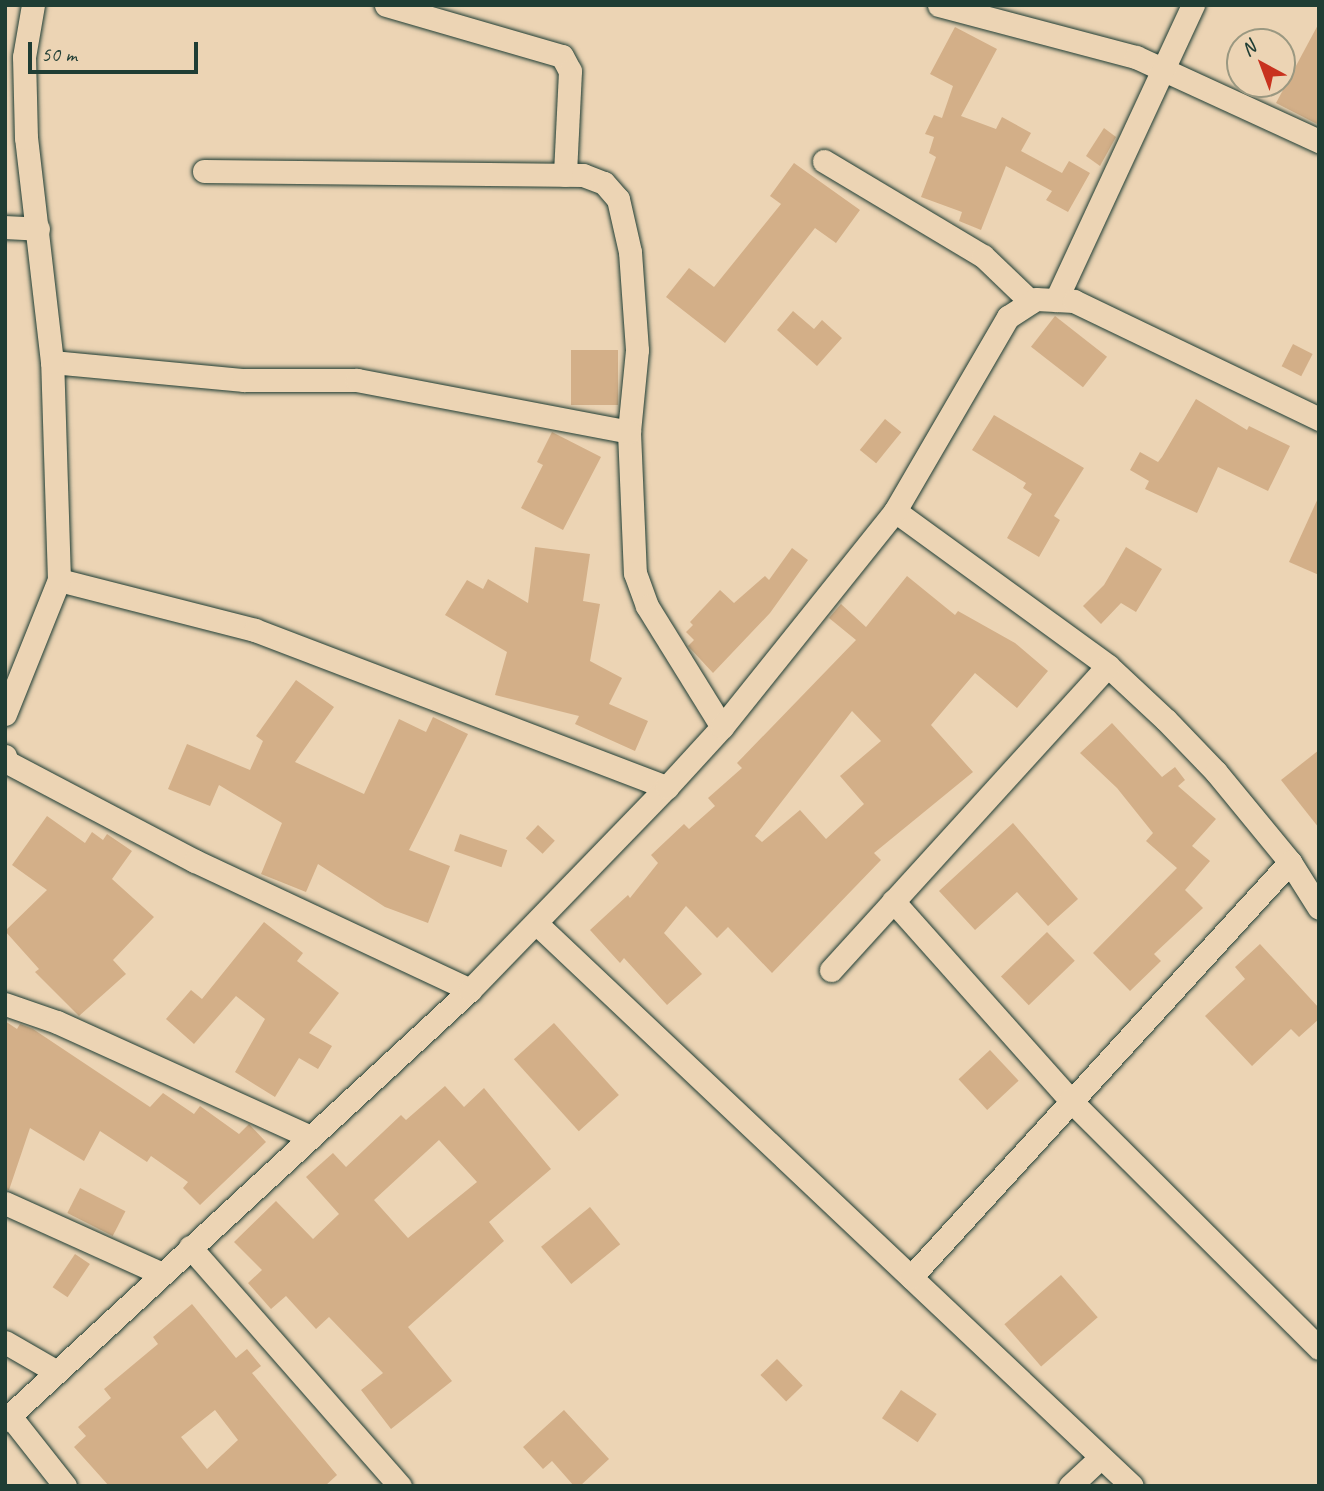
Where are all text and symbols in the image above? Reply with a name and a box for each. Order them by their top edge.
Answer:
scale bar [32,28,201,72]
north arrow [1226,28,1296,98]
text: N [1236,36,1261,62]
text: 50 m [41,41,77,67]

